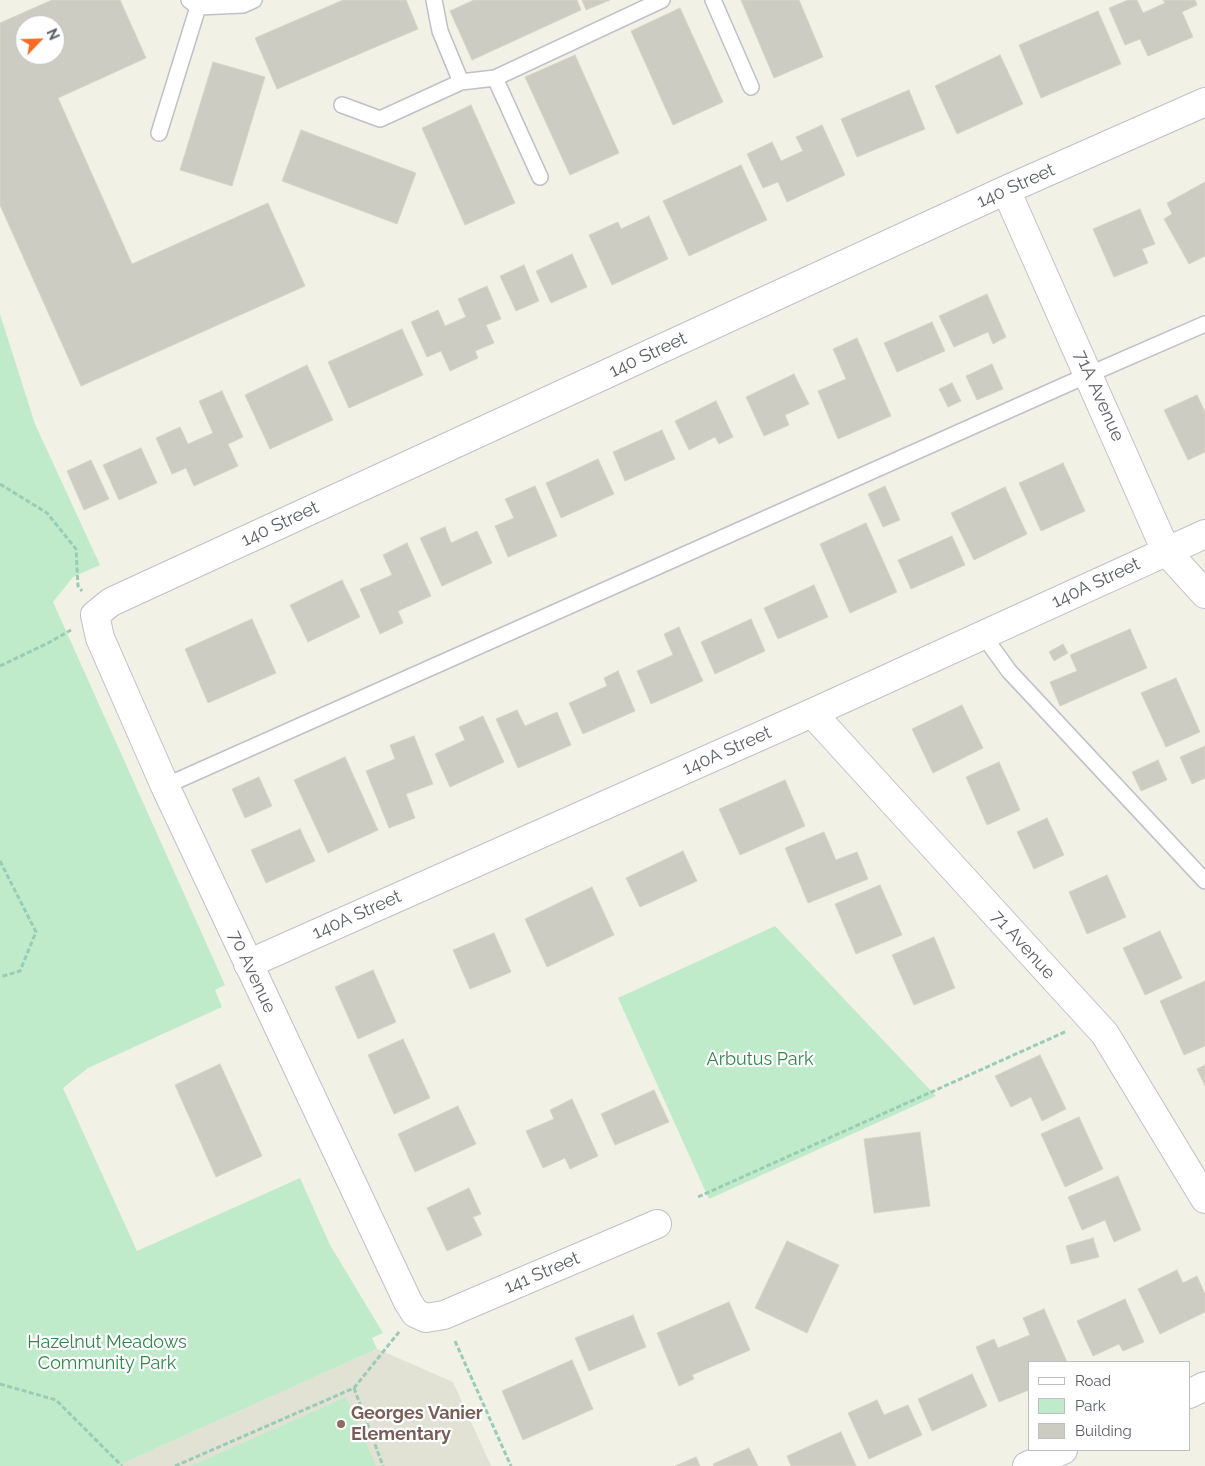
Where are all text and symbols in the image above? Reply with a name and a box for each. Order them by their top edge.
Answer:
north arrow [15,15,65,65]
text: N [43,26,62,42]
street label: 140 Street [974,159,1058,213]
street label: 140 Street [606,328,690,382]
street label: 71A Avenue [1069,347,1129,445]
street label: 140 Street [238,497,322,551]
street label: 140A Street [1048,553,1144,613]
street label: 140A Street [679,722,775,780]
street label: 140A Street [309,886,405,944]
street label: 71 Avenue [987,906,1059,984]
street label: 70 Avenue [224,927,280,1017]
park label: Arbutus Park [706,1049,814,1071]
street label: 141 Street [501,1247,583,1299]
park label: Hazelnut Meadows Community Park [27,1332,187,1375]
legend [1028,1361,1190,1451]
text: Road [1075,1372,1111,1390]
text: Park [1075,1397,1106,1415]
place label: Georges Vanier Elementary [351,1403,483,1446]
marker: Georges Vanier Elementary [335,1418,347,1430]
text: Building [1075,1422,1132,1440]

